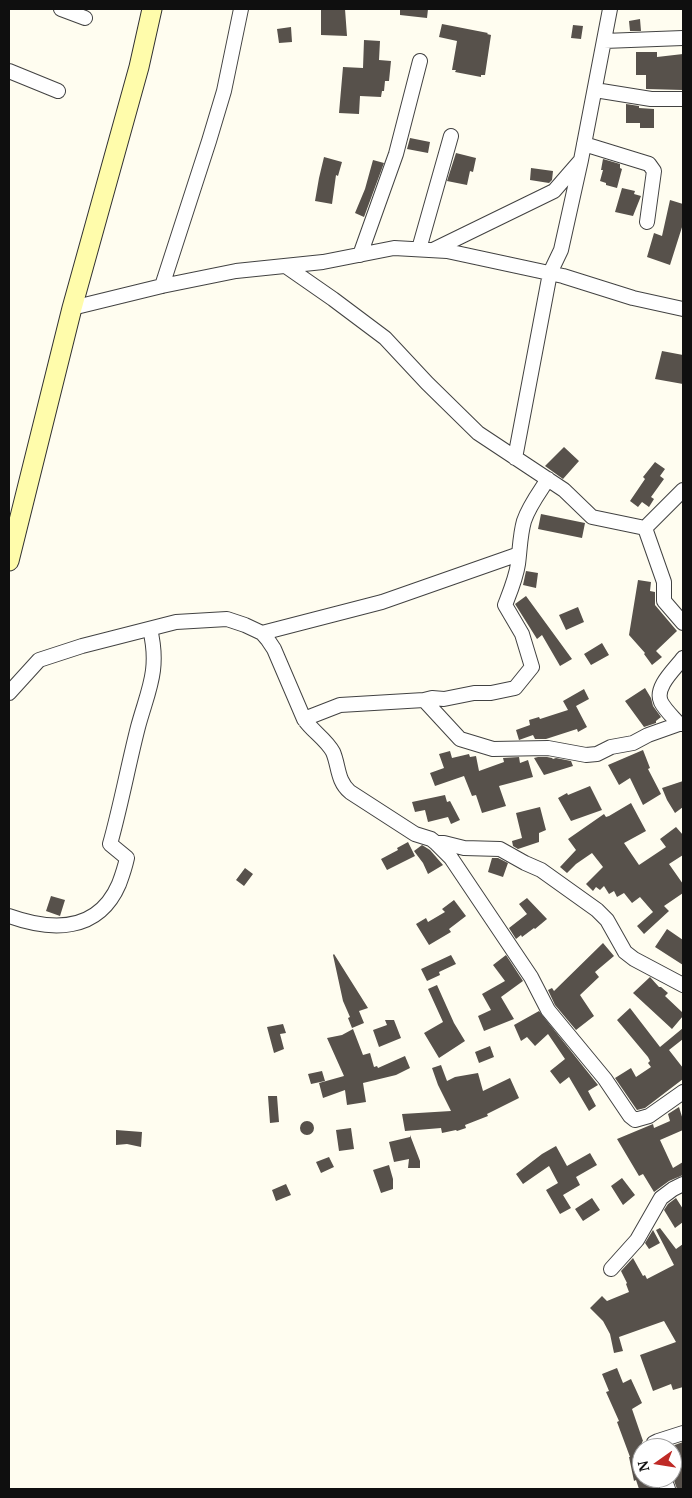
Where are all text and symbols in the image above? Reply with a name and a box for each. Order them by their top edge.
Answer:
north arrow [632,1438,682,1488]
text: N [632,1459,653,1474]

